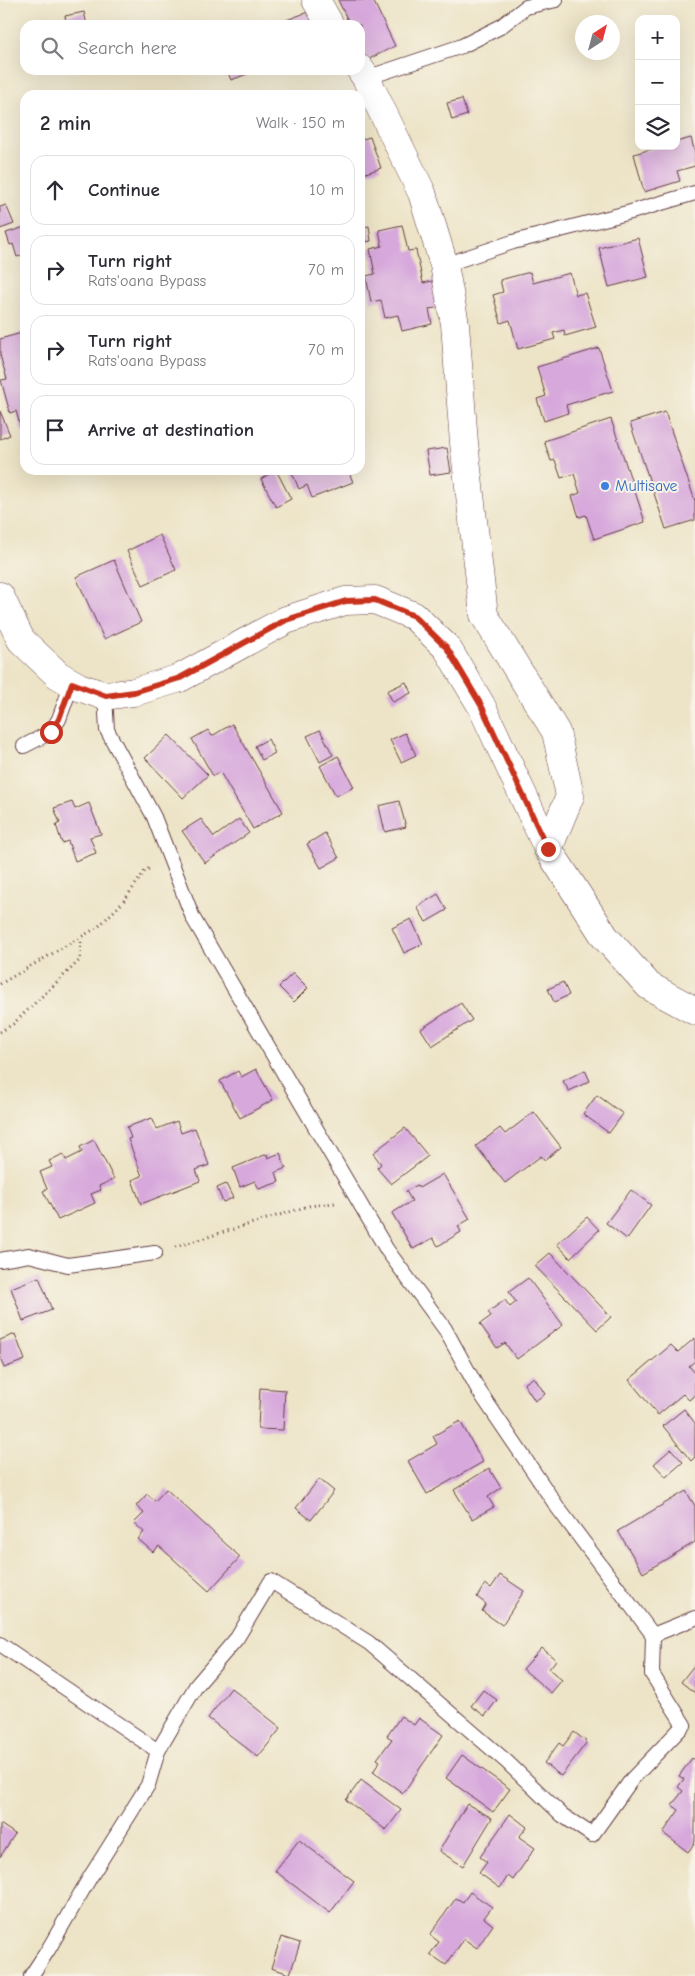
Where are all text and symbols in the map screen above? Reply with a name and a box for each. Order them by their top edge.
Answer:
north arrow [575,15,620,60]
map controls [635,15,680,150]
button: + [635,15,680,60]
search box [20,20,365,75]
icon: search [38,34,66,62]
text: Search here [78,37,177,59]
button: − [635,60,680,105]
button: layers [635,105,680,150]
text: 2 min [40,111,91,135]
text: Walk · 150 m [256,114,345,132]
icon: ahead [41,176,69,204]
text: Continue [88,179,160,201]
text: 10 m [309,181,344,199]
text: Turn right [88,250,172,272]
icon: right [41,256,69,284]
text: 70 m [308,261,344,279]
text: Rats'oana Bypass [88,272,206,290]
text: Turn right [88,330,172,352]
icon: right [41,336,69,364]
text: 70 m [308,341,344,359]
text: Rats'oana Bypass [88,352,206,370]
icon: arrive [41,416,69,444]
text: Arrive at destination [88,419,254,441]
place label: Multisave [615,477,678,495]
marker: Multisave [599,480,611,492]
route start [40,721,63,744]
route end [537,838,560,861]

